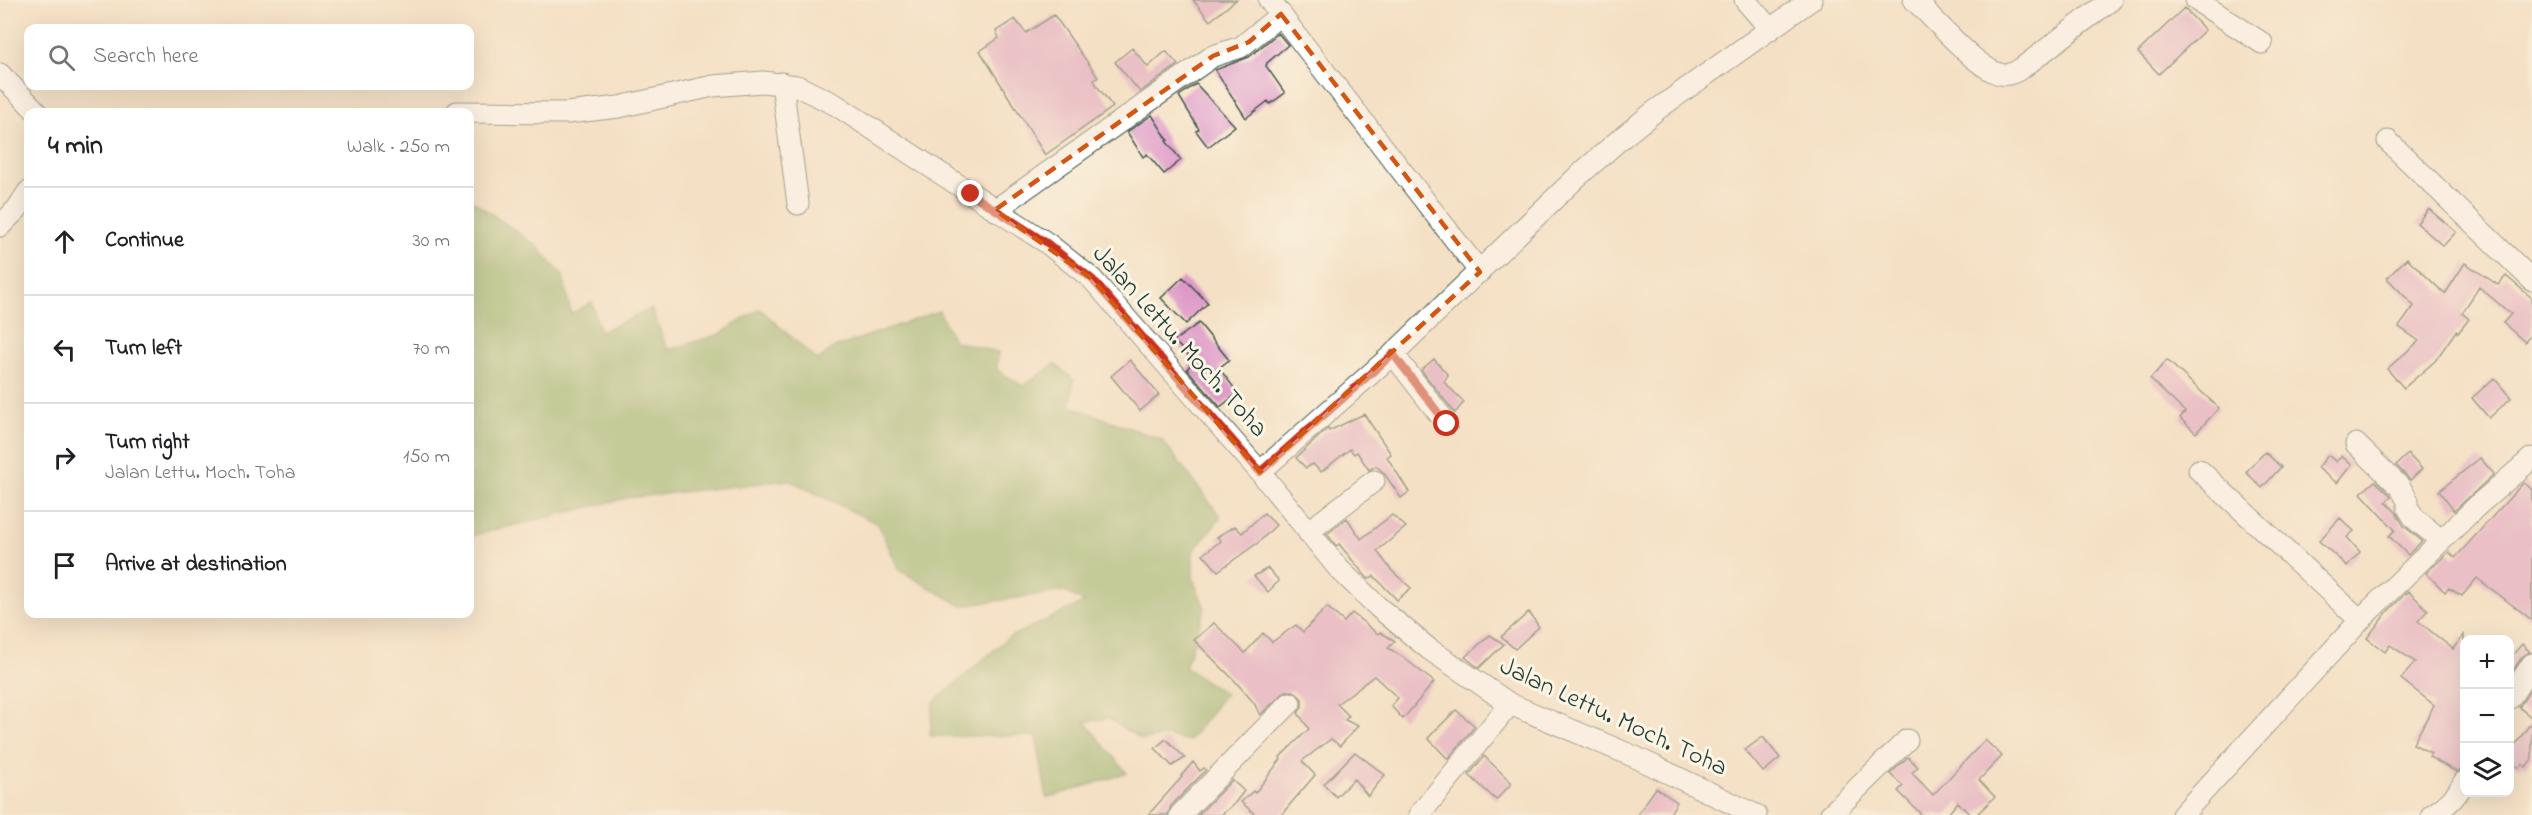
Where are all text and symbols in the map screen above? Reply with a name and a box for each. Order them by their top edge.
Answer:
search box [24,24,474,90]
icon: search [45,41,78,74]
text: Search here [93,41,198,73]
text: 4 min [48,128,103,166]
text: Walk · 250 m [347,133,450,162]
route end [957,180,983,206]
icon: ahead [48,225,81,258]
text: Continue [105,225,184,257]
text: 30 m [413,227,450,256]
street label: Jalan Lettu. Moch. Toha [1082,237,1276,447]
icon: left [48,333,81,366]
text: Turn left [105,333,182,365]
text: 70 m [413,335,450,364]
route start [1433,410,1459,436]
text: Turn right [105,427,190,459]
icon: right [48,441,81,474]
text: 150 m [403,443,450,472]
text: Jalan Lettu. Moch. Toha [105,459,296,488]
icon: arrive [48,549,81,582]
text: Arrive at destination [105,549,287,581]
map controls [2460,635,2514,797]
button: + [2460,635,2514,689]
street label: Jalan Lettu. Moch. Toha [1493,648,1733,788]
button: − [2460,689,2514,743]
button: layers [2460,743,2514,797]

